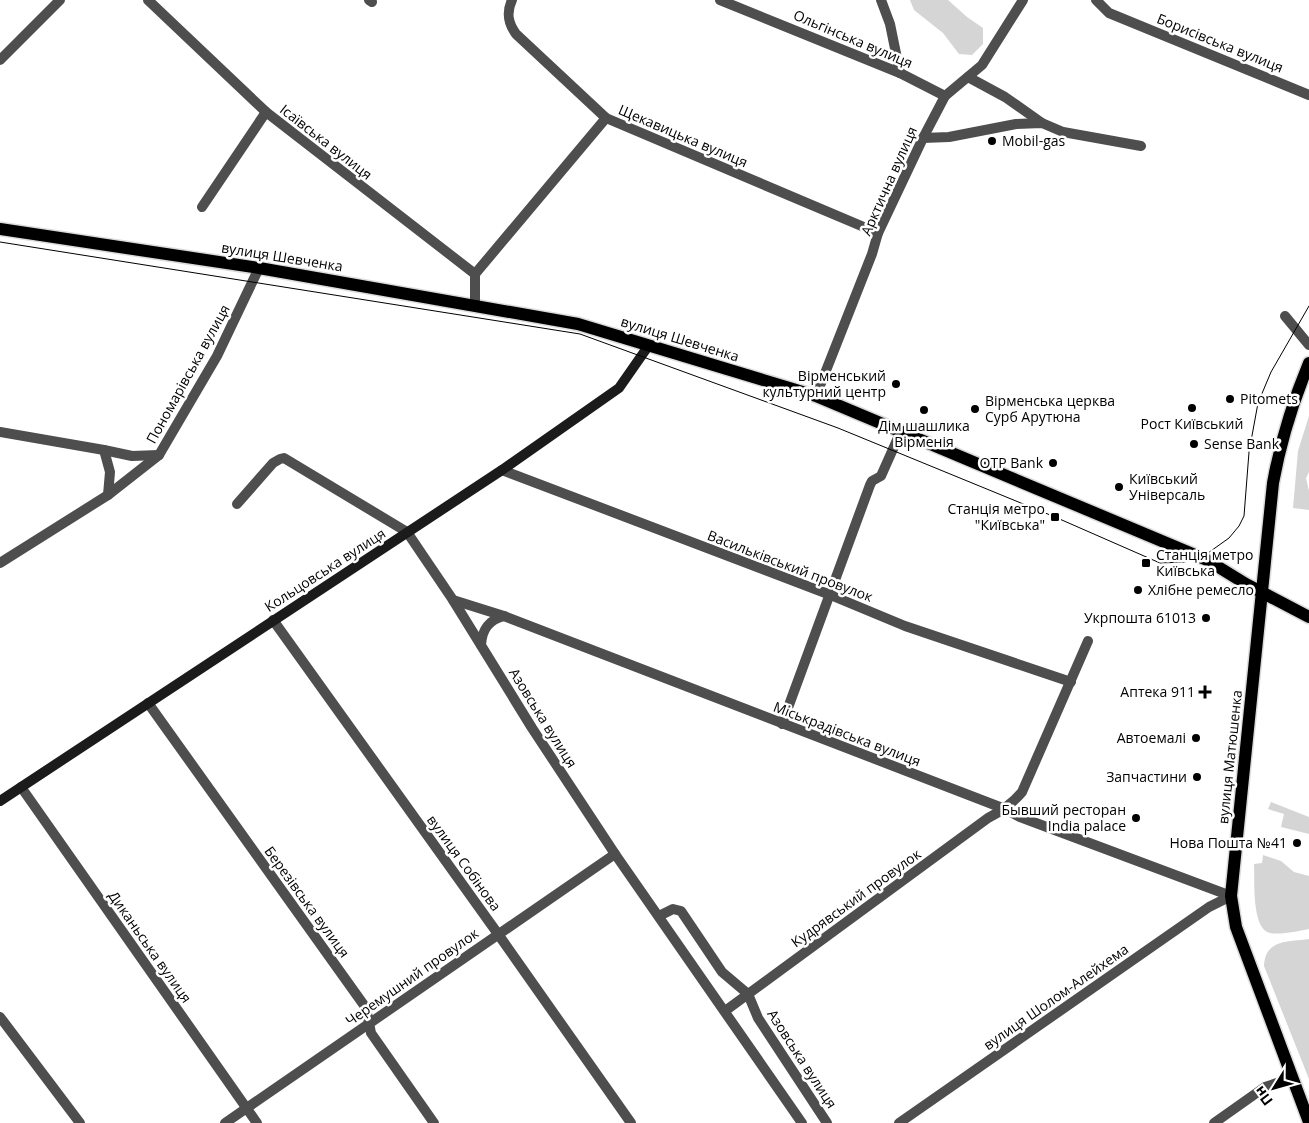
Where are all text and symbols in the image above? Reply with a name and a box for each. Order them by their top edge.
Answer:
street label: Ольгінська вулиця [791,5,916,72]
street label: Борисівська вулиця [1154,8,1286,77]
street label: Ісаївська вулиця [276,100,376,184]
street label: Щекавицька вулиця [616,100,751,171]
street label: Арктична вулиця [856,123,921,238]
place label: Mobil-gas [1002,131,1066,150]
marker: Mobil-gas [986,135,998,147]
street label: вулиця Шевченка [220,238,344,275]
street label: Пономарівська вулиця [141,301,234,447]
street label: вулиця Шевченка [619,311,742,366]
place label: Вірменський культурний центр [762,366,886,401]
marker: Вірменський культурний центр [890,378,902,390]
place label: Pitomets [1240,389,1298,408]
place label: Вірменська церква Сурб Арутюна [985,391,1115,426]
marker: Pitomets [1224,393,1236,405]
marker: Рост Київський [1186,402,1198,414]
marker: Вірменська церква Сурб Арутюна [969,403,981,415]
marker: Дім шашлика Вірменія [918,404,930,416]
place label: Рост Київський [1141,414,1243,433]
place label: Дім шашлика Вірменія [878,416,970,451]
place label: Sense Bank [1204,434,1280,453]
marker: Sense Bank [1188,438,1200,450]
place label: OTP Bank [980,453,1044,472]
marker: OTP Bank [1047,457,1059,469]
place label: Київський Універсаль [1129,469,1205,504]
marker: Київський Універсаль [1113,481,1125,493]
place label: Станція метро "Київська" [948,499,1045,534]
marker: Станція метро "Київська" [1049,511,1061,523]
street label: Кольцовська вулиця [261,523,389,616]
street label: Васильківський провулок [705,525,876,606]
place label: Станція метро Київська [1156,545,1253,580]
marker: Станція метро Київська [1140,557,1152,569]
place label: Хлібне ремесло [1148,580,1254,599]
marker: Хлібне ремесло [1132,584,1144,596]
place label: Укрпошта 61013 [1084,608,1196,627]
marker: Укрпошта 61013 [1200,612,1212,624]
street label: Азовська вулиця [505,664,582,771]
place label: Аптека 911 [1120,682,1195,701]
marker: Аптека 911 [1199,686,1211,698]
street label: вулиця Матюшенка [1213,689,1246,825]
street label: Міськрадівська вулиця [771,697,924,770]
place label: Автоемалі [1117,728,1186,747]
marker: Автоемалі [1190,732,1202,744]
place label: Запчастини [1106,767,1187,786]
marker: Запчастини [1191,771,1203,783]
place label: Бывший ресторан India palace [1001,800,1126,835]
street label: вулиця Собінова [423,811,506,915]
marker: Бывший ресторан India palace [1130,812,1142,824]
place label: Нова Пошта №41 [1169,833,1287,852]
marker: Нова Пошта №41 [1291,837,1303,849]
street label: Березівська вулиця [261,842,354,961]
street label: Кудрявський провулок [787,844,925,951]
street label: Диканьська вулиця [105,887,196,1007]
street label: Черемушний провулок [341,923,483,1030]
street label: вулиця Шолом-Алейхема [979,939,1132,1054]
street label: Азовська вулиця [763,1006,841,1112]
north arrow [1249,1063,1299,1113]
text: Пн [1250,1083,1277,1110]

